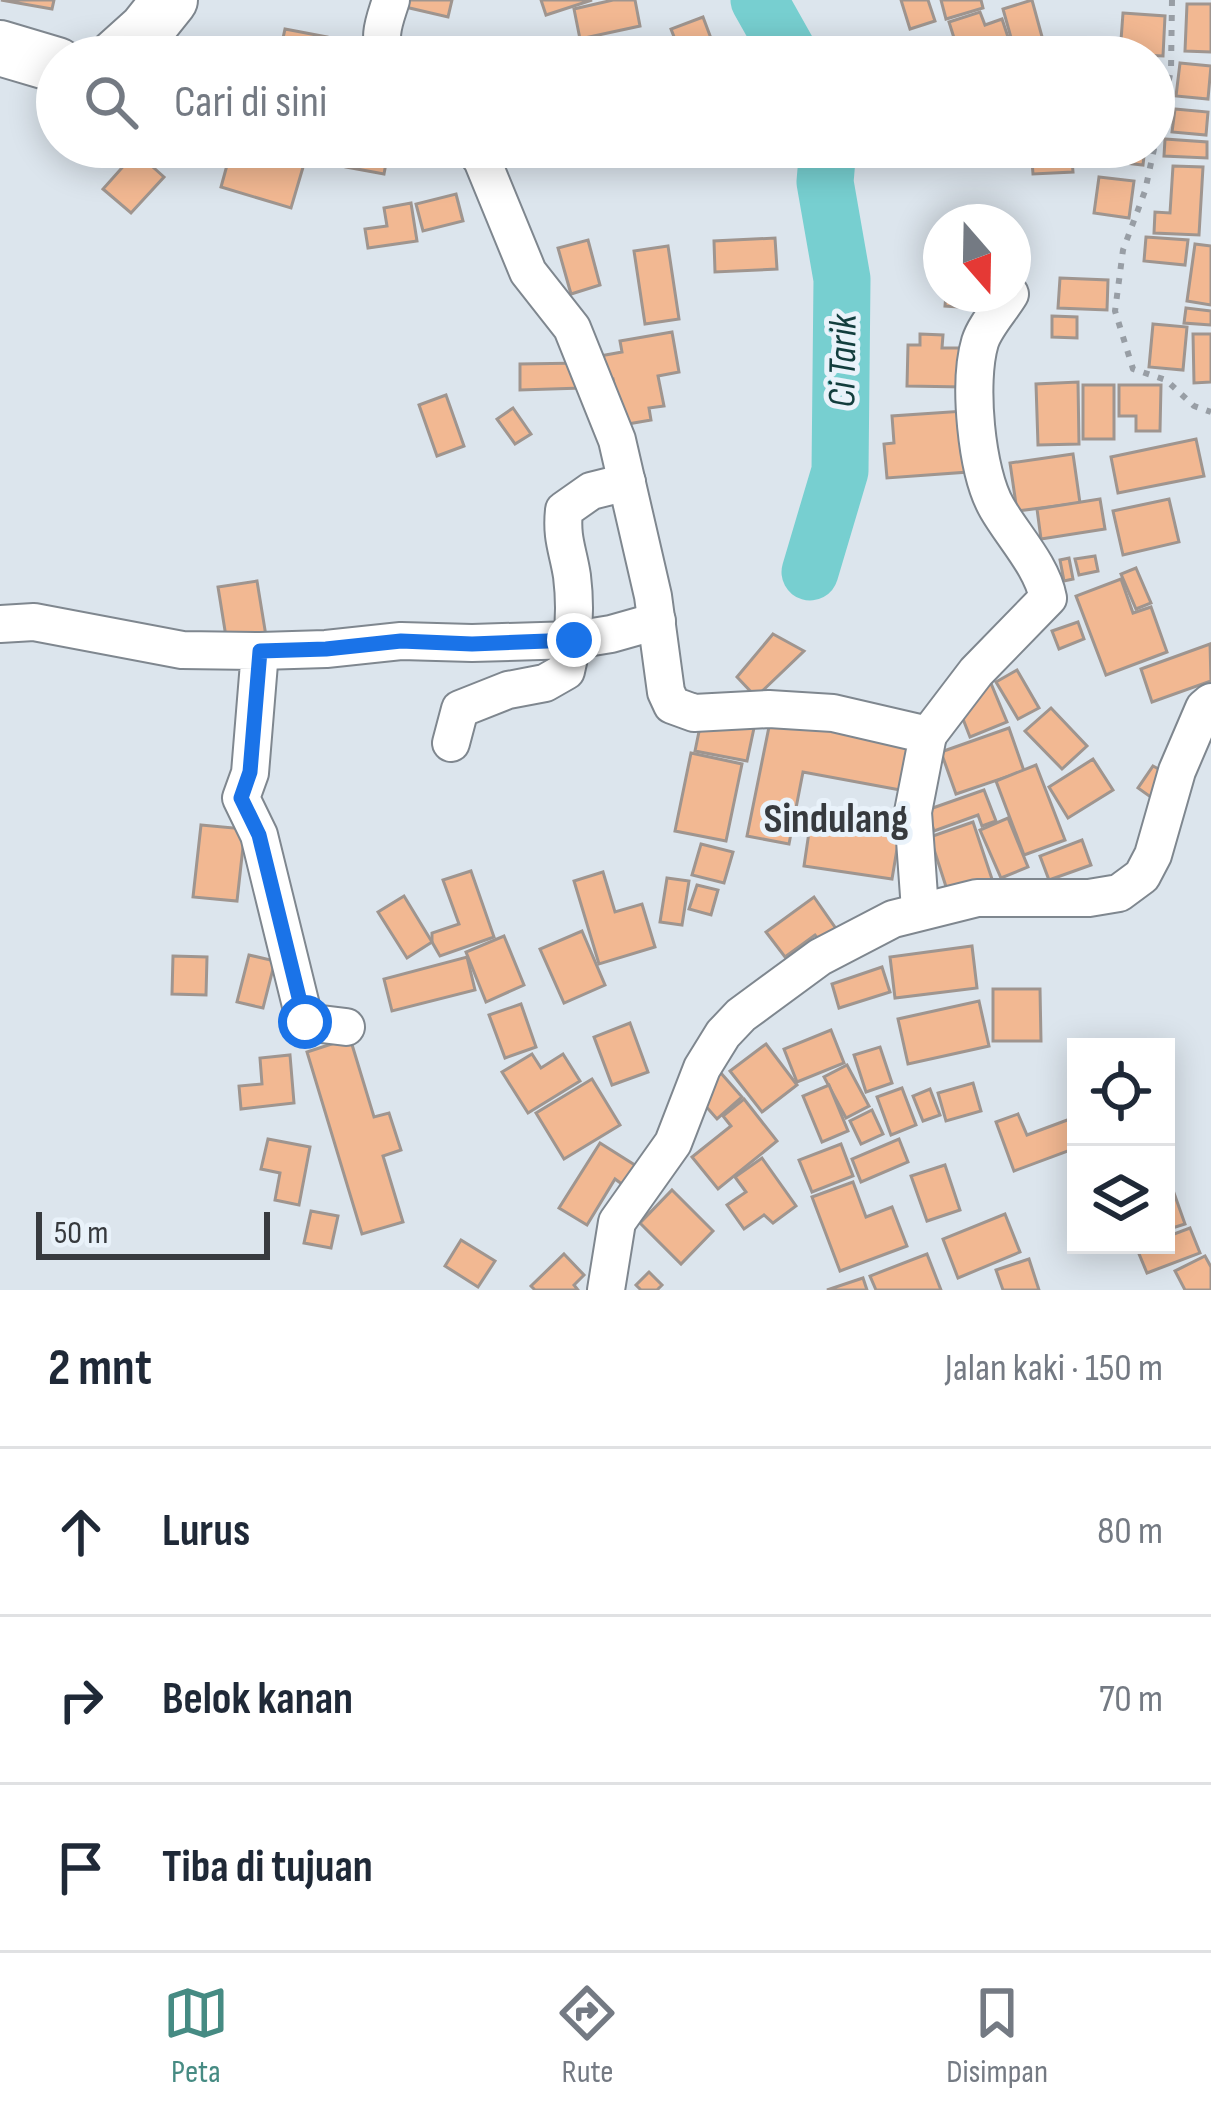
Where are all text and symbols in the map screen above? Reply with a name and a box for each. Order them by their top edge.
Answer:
search box [36,36,1175,168]
icon: search [78,69,144,135]
text: Cari di sini [174,75,327,130]
north arrow [923,204,1031,312]
water label: Ci Tarik [819,313,868,408]
route end [547,613,601,667]
district label: Sindulang [764,794,908,845]
route start [278,995,332,1049]
map controls [1067,1038,1175,1254]
button: locate [1067,1038,1175,1146]
button: layers [1067,1146,1175,1254]
scale bar [36,1206,270,1259]
text: 50 m [54,1213,108,1253]
text: 2 mnt [48,1338,152,1399]
text: Jalan kaki · 150 m [945,1345,1163,1392]
icon: ahead [48,1499,114,1565]
text: Lurus [162,1504,250,1559]
text: 80 m [1097,1508,1163,1555]
icon: right [48,1667,114,1733]
text: Belok kanan [162,1672,353,1727]
text: 70 m [1099,1676,1163,1723]
icon: arrive [48,1835,114,1901]
text: Tiba di tujuan [162,1840,373,1895]
tab: Peta [163,1980,229,2092]
tab: Rute [554,1980,620,2092]
tab: Disimpan [946,1980,1048,2092]

